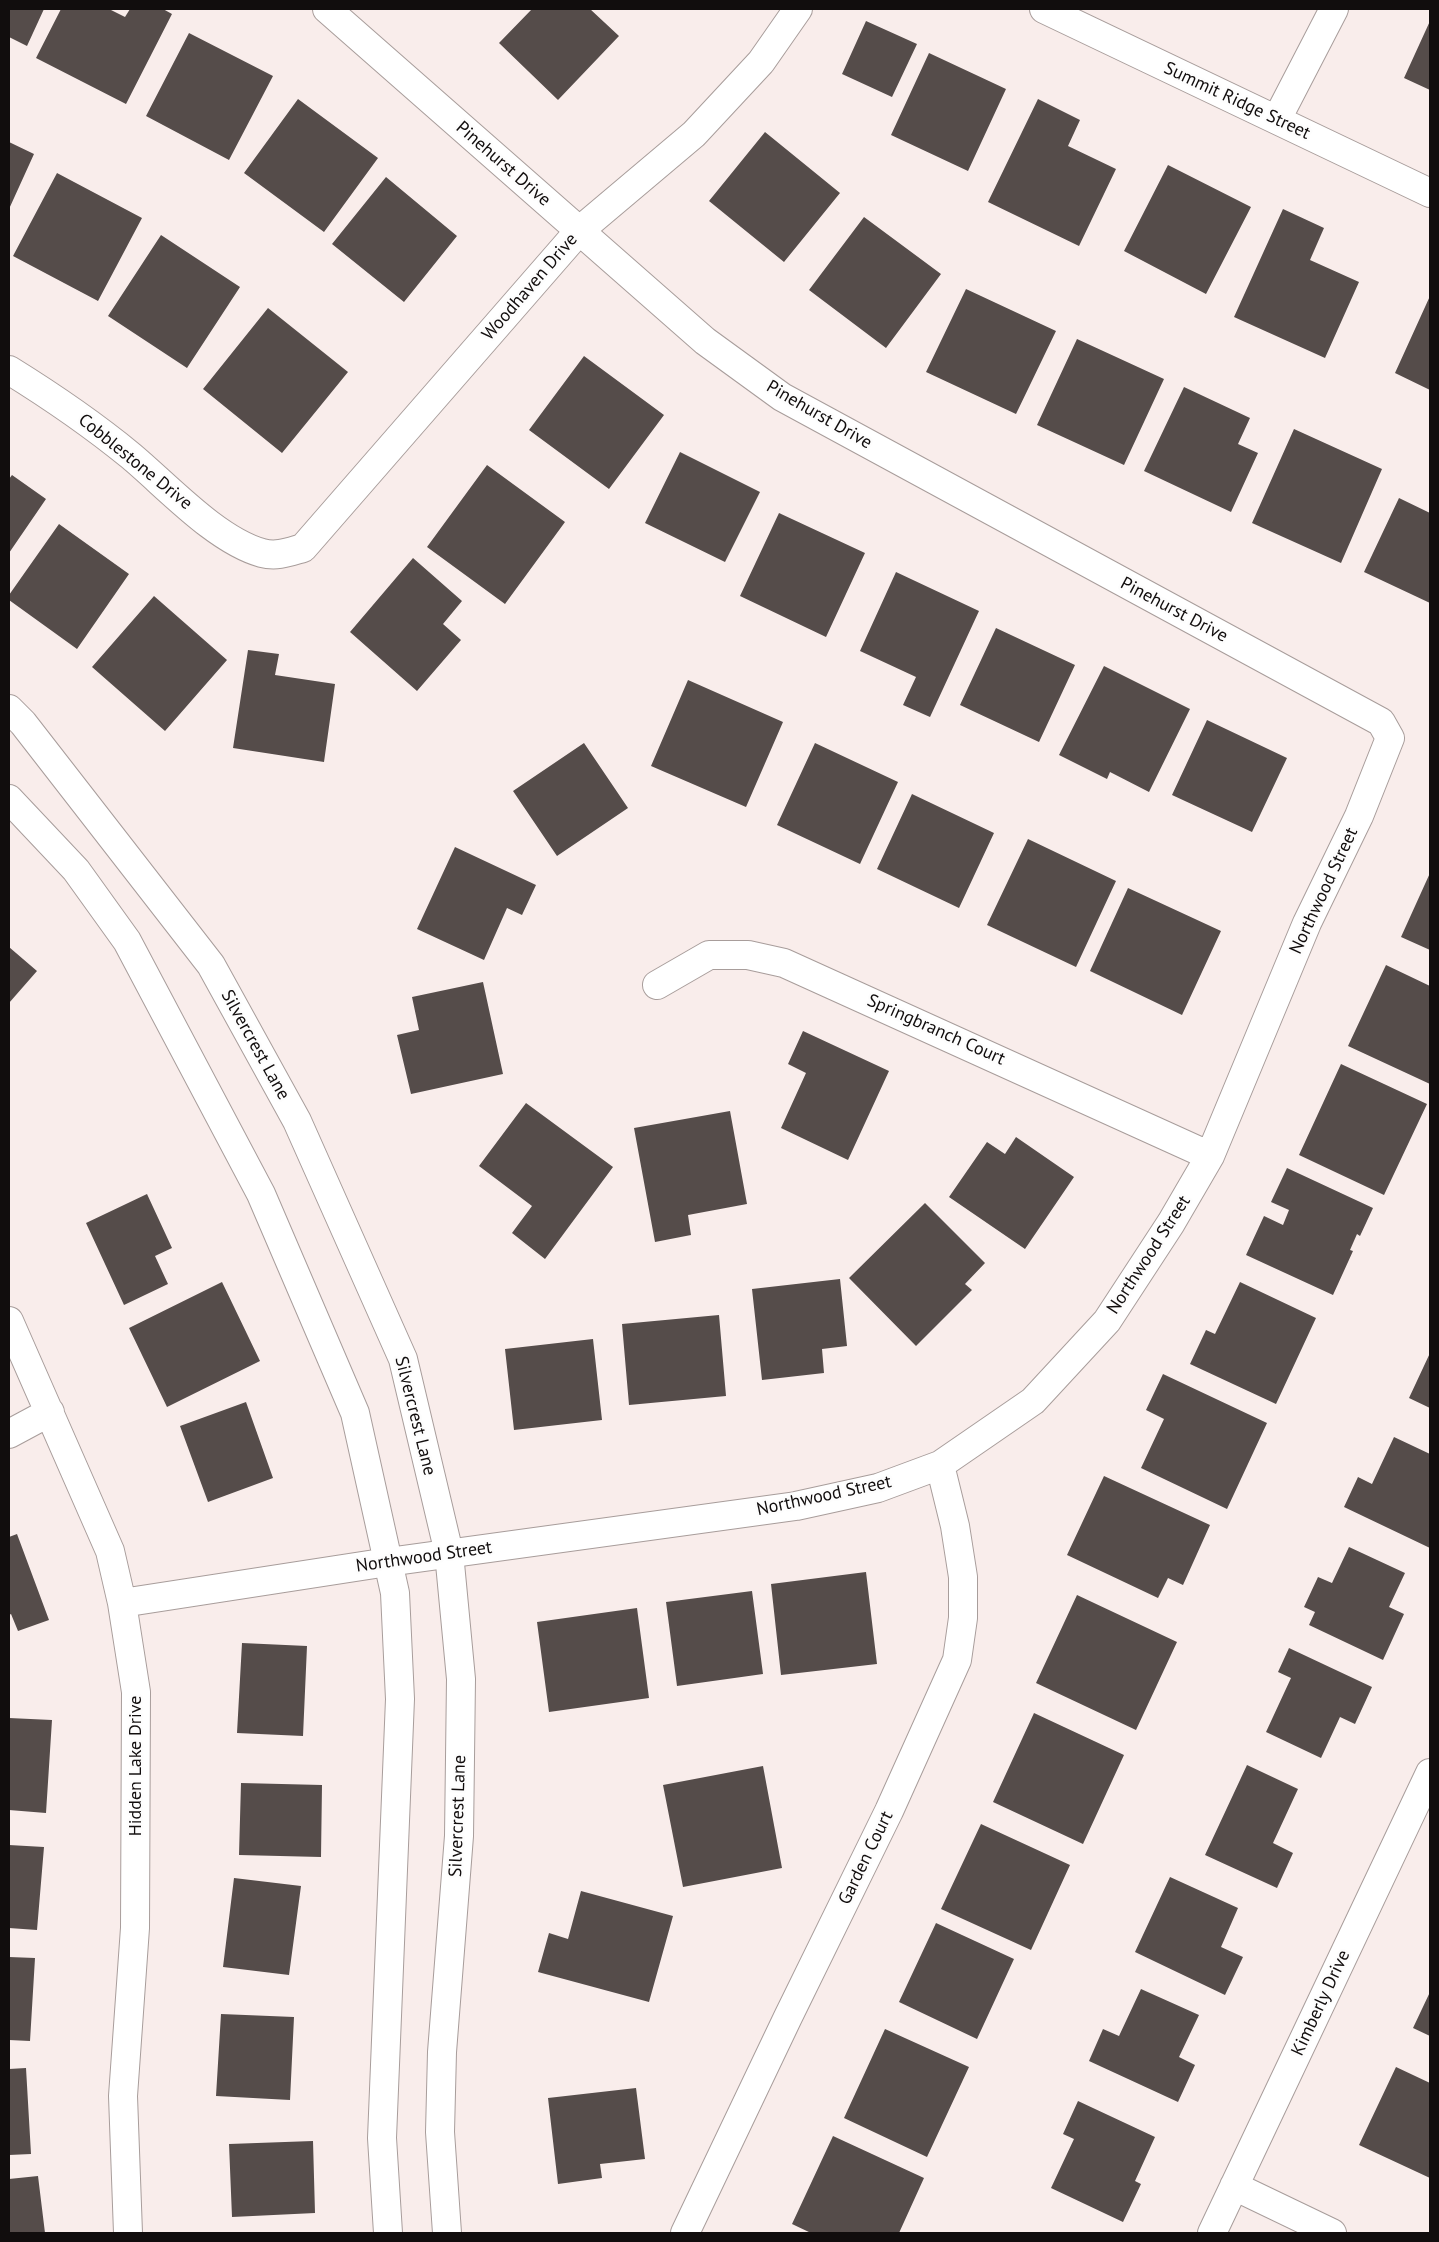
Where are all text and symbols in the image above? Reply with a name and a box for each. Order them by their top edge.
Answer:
street label: Summit Ridge Street [1160,58,1314,144]
street label: Pinehurst Drive [451,117,555,211]
street label: Woodhaven Drive [478,229,582,345]
street label: Pinehurst Drive [762,376,876,454]
street label: Cobblestone Drive [74,409,196,515]
street label: Pinehurst Drive [1117,573,1231,647]
street label: Northwood Street [1285,824,1363,958]
street label: Silvercrest Lane [216,986,294,1104]
street label: Springbranch Court [864,990,1008,1070]
street label: Northwood Street [1103,1192,1195,1318]
street label: Silvercrest Lane [390,1354,440,1478]
street label: Northwood Street [755,1471,893,1521]
street label: Northwood Street [355,1537,493,1577]
street label: Hidden Lake Drive [125,1696,147,1836]
street label: Silvercrest Lane [445,1755,471,1877]
street label: Garden Court [834,1808,898,1908]
street label: Kimberly Drive [1287,1947,1355,2059]

